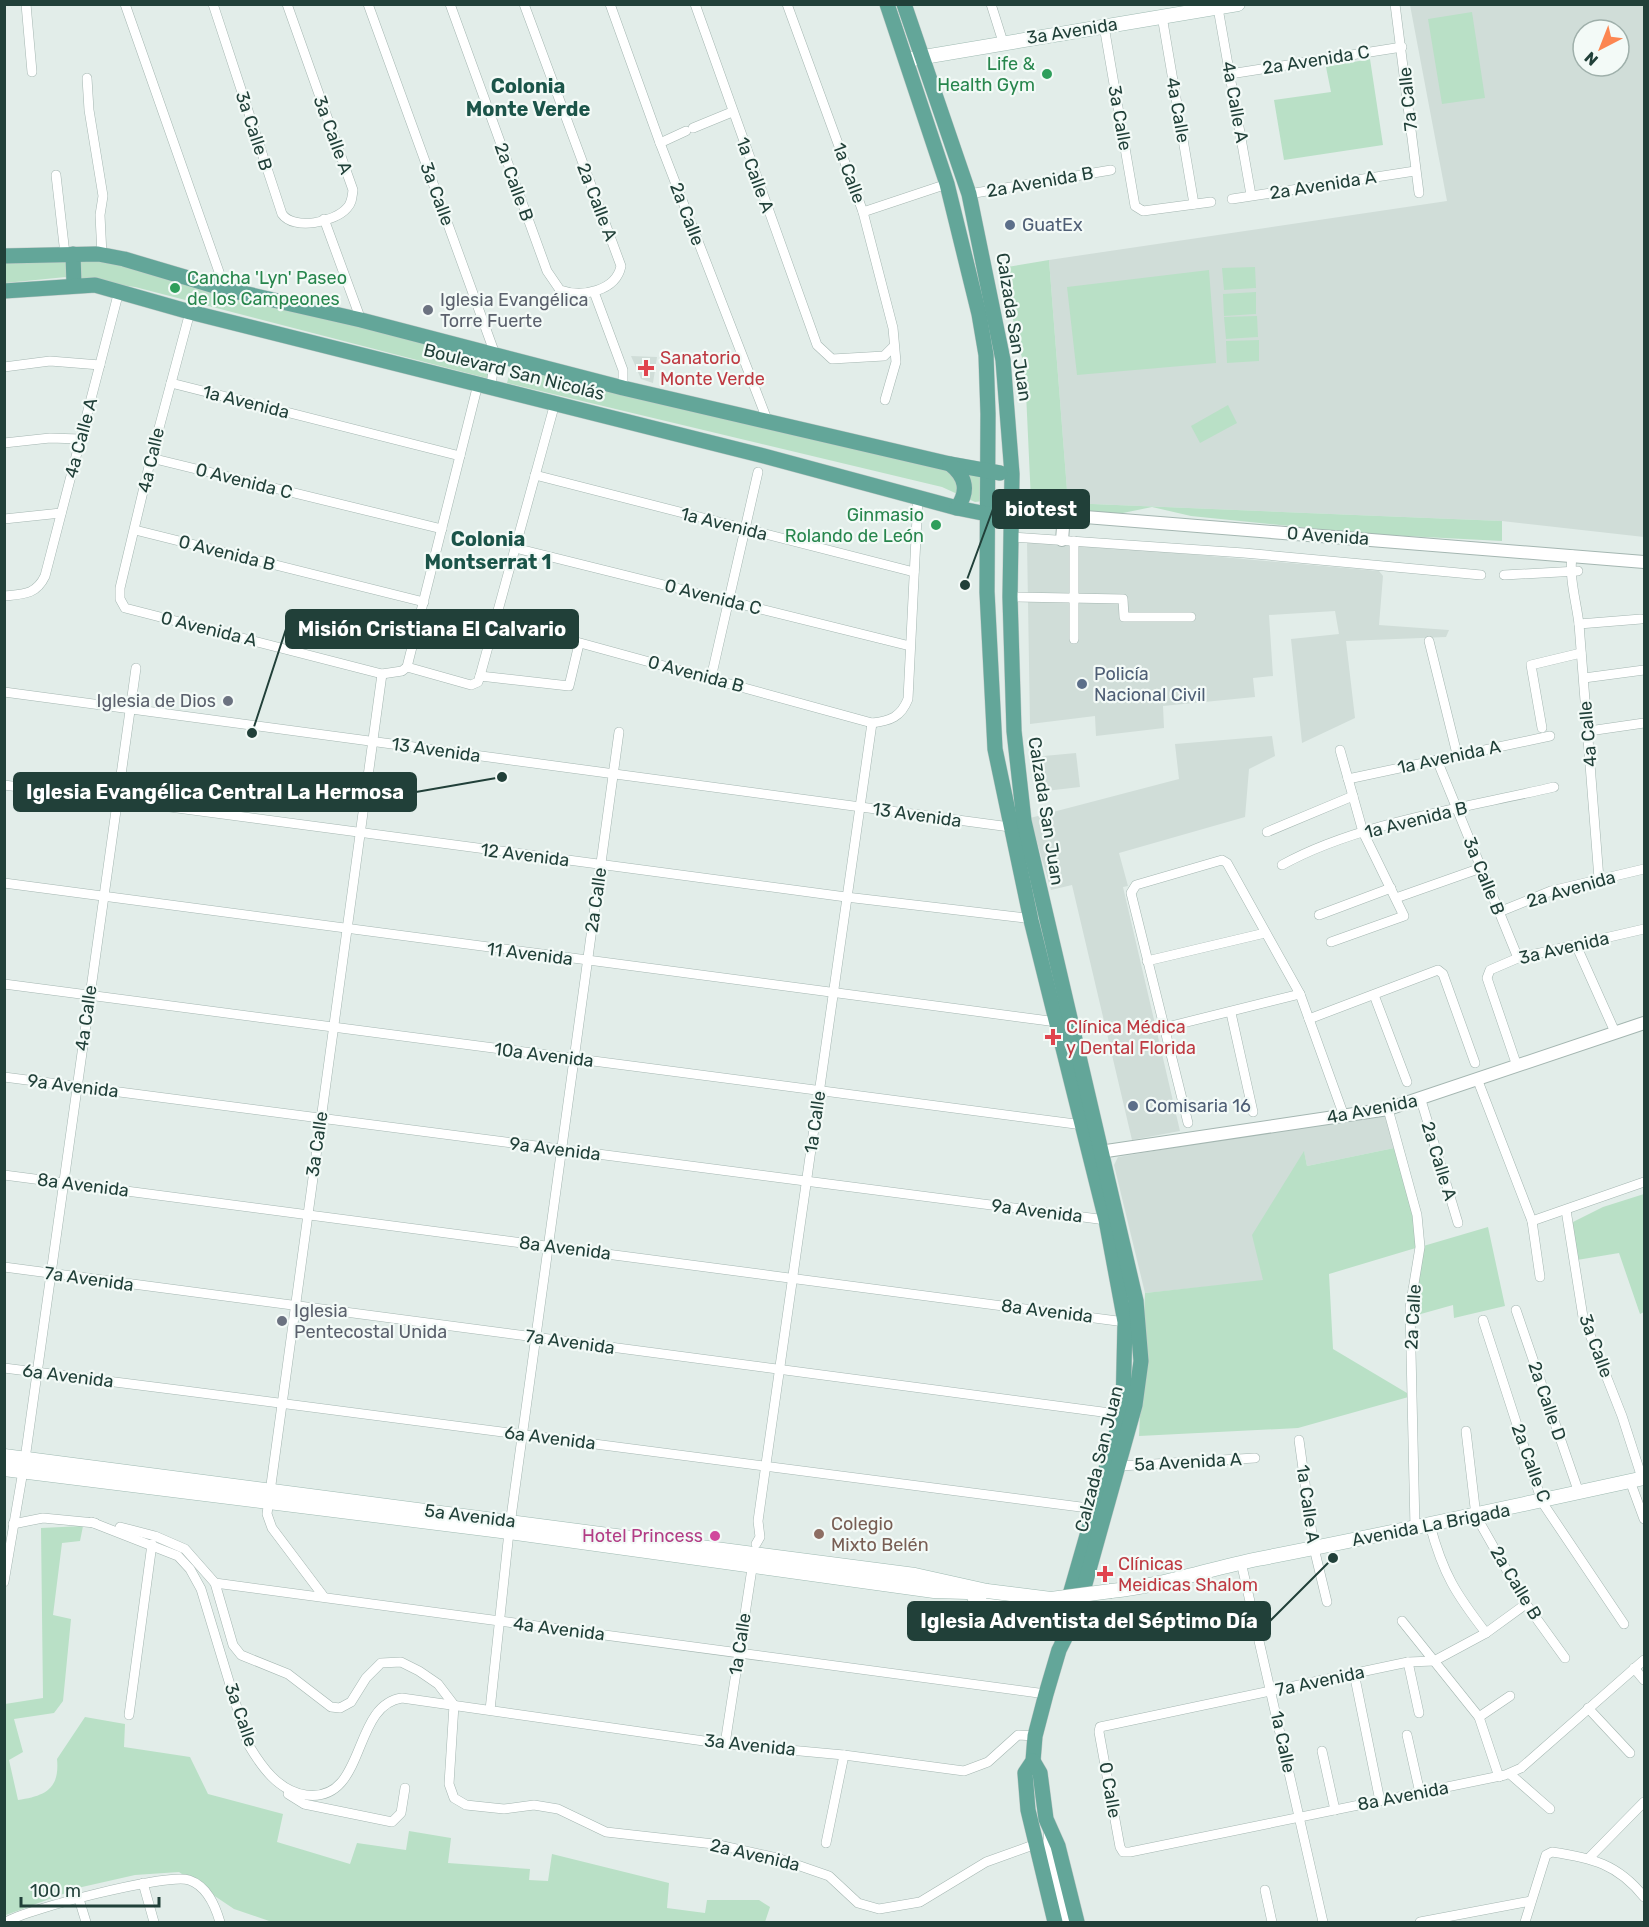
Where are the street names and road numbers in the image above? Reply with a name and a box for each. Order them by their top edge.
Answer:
street label: 3a Avenida [1025,13,1119,49]
street label: 2a Avenida C [1261,41,1371,79]
street label: 4a Calle A [1217,60,1253,144]
street label: 7a Calle [1394,66,1422,132]
street label: 4a Calle [1161,75,1195,145]
street label: 3a Calle [1103,84,1137,152]
street label: 3a Calle B [231,88,277,174]
street label: 3a Calle A [309,93,357,177]
street label: 1a Calle A [731,134,779,216]
street label: 2a Calle B [490,140,538,224]
street label: 1a Calle [828,140,870,206]
street label: 3a Calle [415,159,459,229]
street label: 2a Calle A [572,160,622,244]
street label: 2a Avenida B [985,162,1095,202]
street label: 2a Avenida A [1268,166,1378,204]
street label: 2a Calle [665,179,709,249]
street label: Calzada San Juan [991,251,1037,403]
street label: Boulevard San Nicolás [421,339,607,405]
street label: 1a Avenida [200,381,292,423]
street label: 4a Calle A [60,395,102,481]
street label: 4a Calle [133,425,169,495]
street label: 0 Avenida C [193,458,295,504]
street label: 1a Avenida [678,503,770,545]
street label: 0 Avenida [1286,522,1370,550]
street label: 0 Avenida B [176,530,278,576]
street label: 0 Avenida C [662,574,764,620]
street label: 0 Avenida A [159,606,259,652]
street label: 0 Avenida B [645,651,747,697]
street label: 4a Calle [1574,700,1602,768]
street label: 13 Avenida [390,733,482,767]
street label: Calzada San Juan [1023,735,1069,887]
street label: 1a Avenida A [1396,735,1502,779]
street label: 1a Avenida B [1362,797,1470,843]
street label: 13 Avenida [871,798,963,832]
street label: 3a Calle B [1458,834,1510,918]
street label: 12 Avenida [479,839,571,871]
street label: 2a Calle [581,866,611,934]
street label: 2a Avenida [1524,866,1618,912]
street label: 3a Avenida [1517,927,1611,969]
street label: 11 Avenida [486,938,574,970]
street label: 4a Calle [70,984,102,1052]
street label: 10a Avenida [493,1038,595,1072]
street label: 9a Avenida [26,1069,120,1103]
street label: 1a Calle [800,1089,830,1155]
street label: 4a Avenida [1325,1089,1419,1129]
street label: 3a Calle [302,1110,332,1178]
street label: 2a Calle A [1417,1119,1461,1203]
street label: 9a Avenida [508,1132,602,1166]
street label: 8a Avenida [36,1168,130,1202]
street label: 9a Avenida [990,1194,1084,1228]
street label: 8a Avenida [518,1231,612,1265]
street label: 7a Avenida [43,1262,135,1296]
street label: 2a Calle [1400,1284,1426,1350]
street label: 8a Avenida [1000,1294,1094,1328]
street label: 3a Calle [1574,1311,1618,1381]
street label: 7a Avenida [524,1325,616,1359]
street label: 2a Calle D [1523,1358,1571,1444]
street label: 6a Avenida [21,1359,115,1393]
street label: Calzada San Juan [1070,1384,1128,1534]
street label: 6a Avenida [503,1421,597,1455]
street label: 2a Calle C [1507,1421,1555,1505]
street label: 5a Avenida A [1134,1448,1242,1476]
street label: 1a Calle A [1292,1463,1324,1545]
street label: 5a Avenida [423,1499,517,1533]
street label: Avenida La Brigada [1350,1499,1512,1551]
street label: 2a Calle B [1485,1542,1547,1624]
street label: 1a Calle [724,1611,756,1677]
street label: 4a Avenida [512,1612,606,1646]
street label: 7a Avenida [1274,1661,1366,1701]
street label: 3a Calle [220,1680,262,1750]
street label: 1a Calle [1266,1709,1300,1775]
street label: 3a Avenida [703,1729,797,1761]
street label: 0 Calle [1094,1760,1126,1820]
street label: 8a Avenida [1356,1776,1450,1816]
street label: 2a Avenida [708,1834,802,1876]

